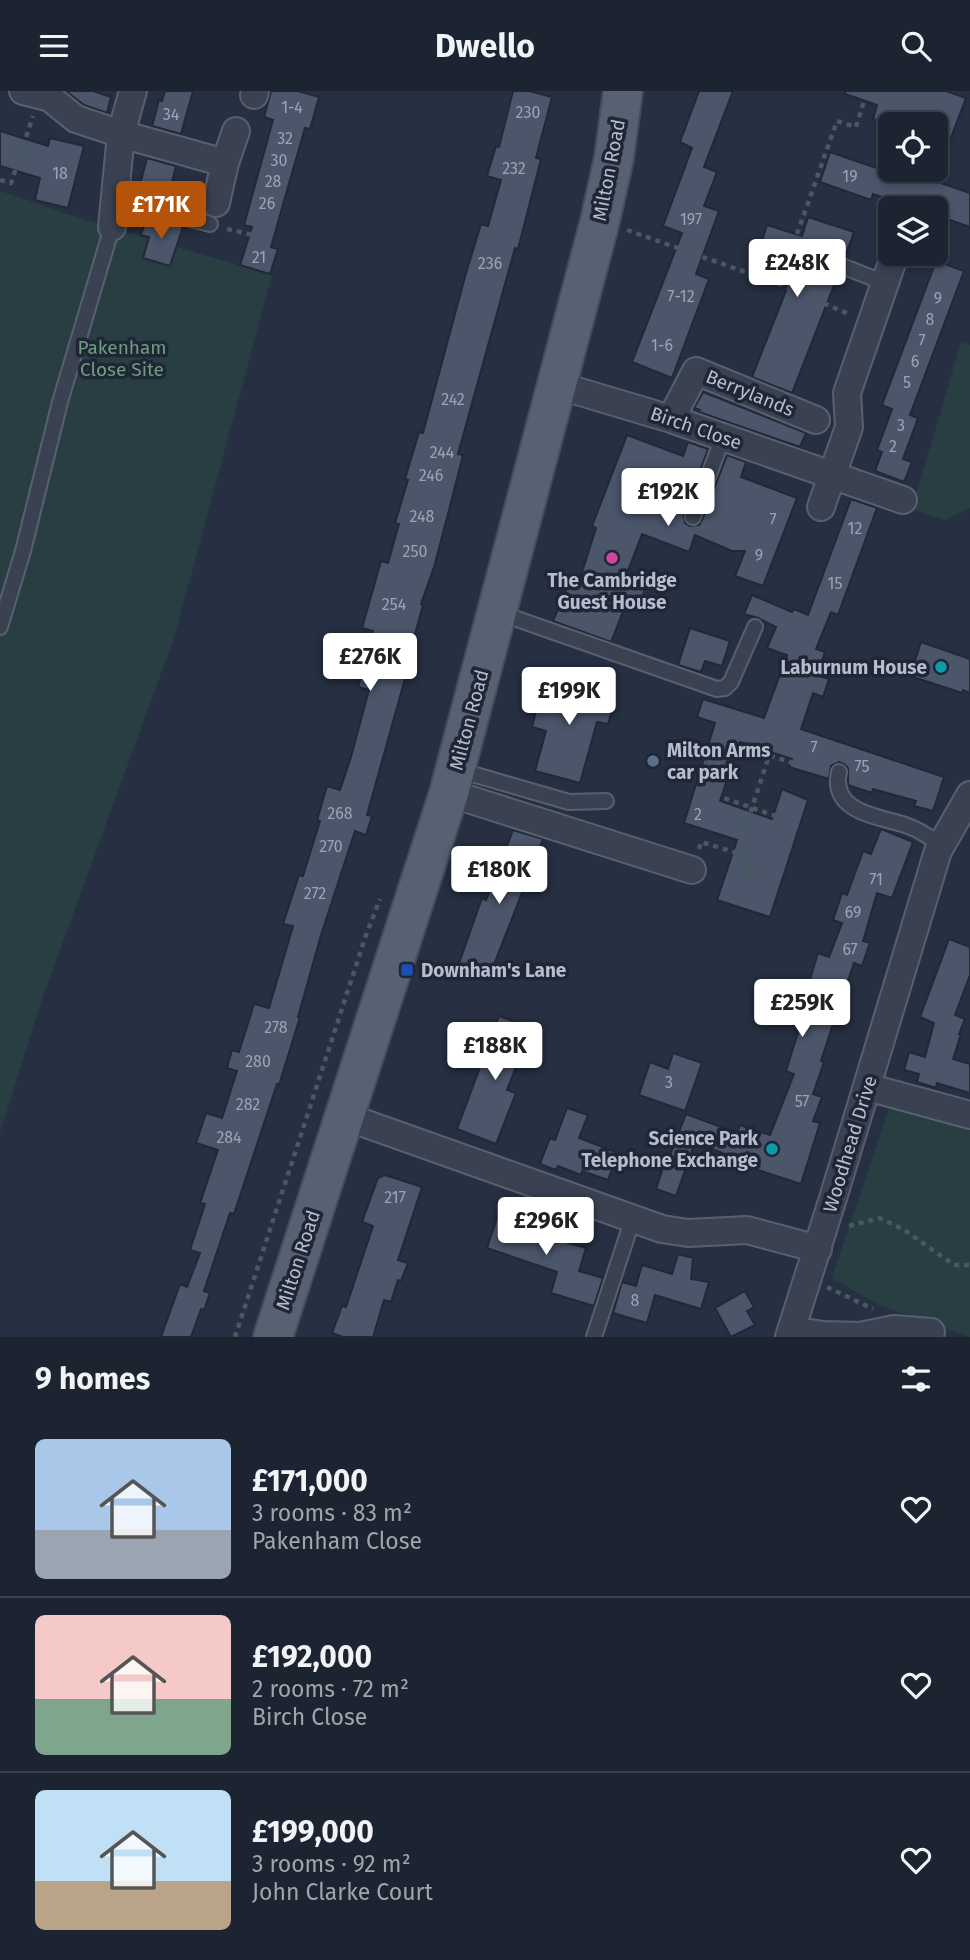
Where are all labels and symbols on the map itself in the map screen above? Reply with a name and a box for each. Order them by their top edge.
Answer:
house number: 1-4 [281,98,303,117]
house number: 230 [516,103,540,122]
house number: 34 [163,105,180,124]
street label: Milton Road [588,117,630,223]
house number: 32 [277,129,293,148]
house number: 30 [271,151,288,170]
house number: 232 [502,159,526,178]
house number: 18 [52,164,68,183]
house number: 19 [842,167,858,186]
house number: 28 [265,172,282,191]
pin: £171K [112,181,210,241]
house number: 26 [259,194,275,213]
house number: 197 [680,210,702,229]
pin: £248K [748,239,846,299]
house number: 21 [252,248,266,267]
house number: 236 [478,254,502,273]
house number: 7-12 [667,287,695,306]
house number: 9 [934,289,942,308]
house number: 8 [926,310,935,329]
house number: 7 [918,331,926,350]
park label: Pakenham Close Site [77,336,167,381]
house number: 1-6 [651,336,673,355]
house number: 6 [911,352,919,371]
street label: Berrylands [703,365,798,421]
house number: 5 [903,373,911,392]
house number: 242 [441,390,465,409]
street label: Birch Close [647,402,745,454]
house number: 3 [897,416,905,435]
house number: 2 [889,437,897,456]
house number: 244 [430,443,455,462]
house number: 246 [419,466,443,485]
pin: £192K [619,469,717,528]
house number: 248 [410,507,435,526]
house number: 7 [769,510,777,529]
house number: 12 [848,519,862,538]
house number: 250 [403,542,427,561]
house number: 9 [755,546,763,565]
marker: The Cambridge Guest House [604,550,620,566]
place label: The Cambridge Guest House [547,569,677,614]
house number: 15 [828,574,842,593]
house number: 254 [382,595,407,614]
pin: £276K [321,633,419,693]
place label: Laburnum House [781,656,927,679]
marker: Laburnum House [933,659,949,675]
street label: Milton Road [445,667,493,773]
pin: £199K [520,667,618,727]
house number: 7 [810,738,818,757]
place label: Milton Arms car park [667,739,771,784]
marker: Milton Arms car park [645,753,661,769]
house number: 75 [855,757,869,776]
house number: 268 [327,804,353,823]
house number: 2 [694,805,702,824]
house number: 270 [319,837,343,856]
pin: £180K [450,847,548,906]
house number: 71 [869,870,883,889]
house number: 272 [304,884,326,903]
house number: 69 [845,903,861,922]
house number: 67 [842,940,858,959]
place label: Downham's Lane [421,959,566,982]
marker: Downham's Lane [399,962,415,978]
pin: £259K [753,979,851,1039]
house number: 278 [264,1018,288,1037]
pin: £188K [446,1023,544,1082]
house number: 280 [245,1052,271,1071]
house number: 3 [665,1073,673,1092]
street label: Woodhead Drive [818,1073,882,1215]
house number: 57 [795,1092,809,1111]
house number: 282 [236,1095,260,1114]
place label: Science Park Telephone Exchange [581,1127,759,1172]
house number: 284 [216,1128,242,1147]
marker: Science Park Telephone Exchange [764,1141,780,1157]
house number: 217 [384,1188,406,1207]
pin: £296K [497,1197,595,1257]
street label: Milton Road [271,1207,325,1313]
house number: 8 [631,1291,640,1310]

